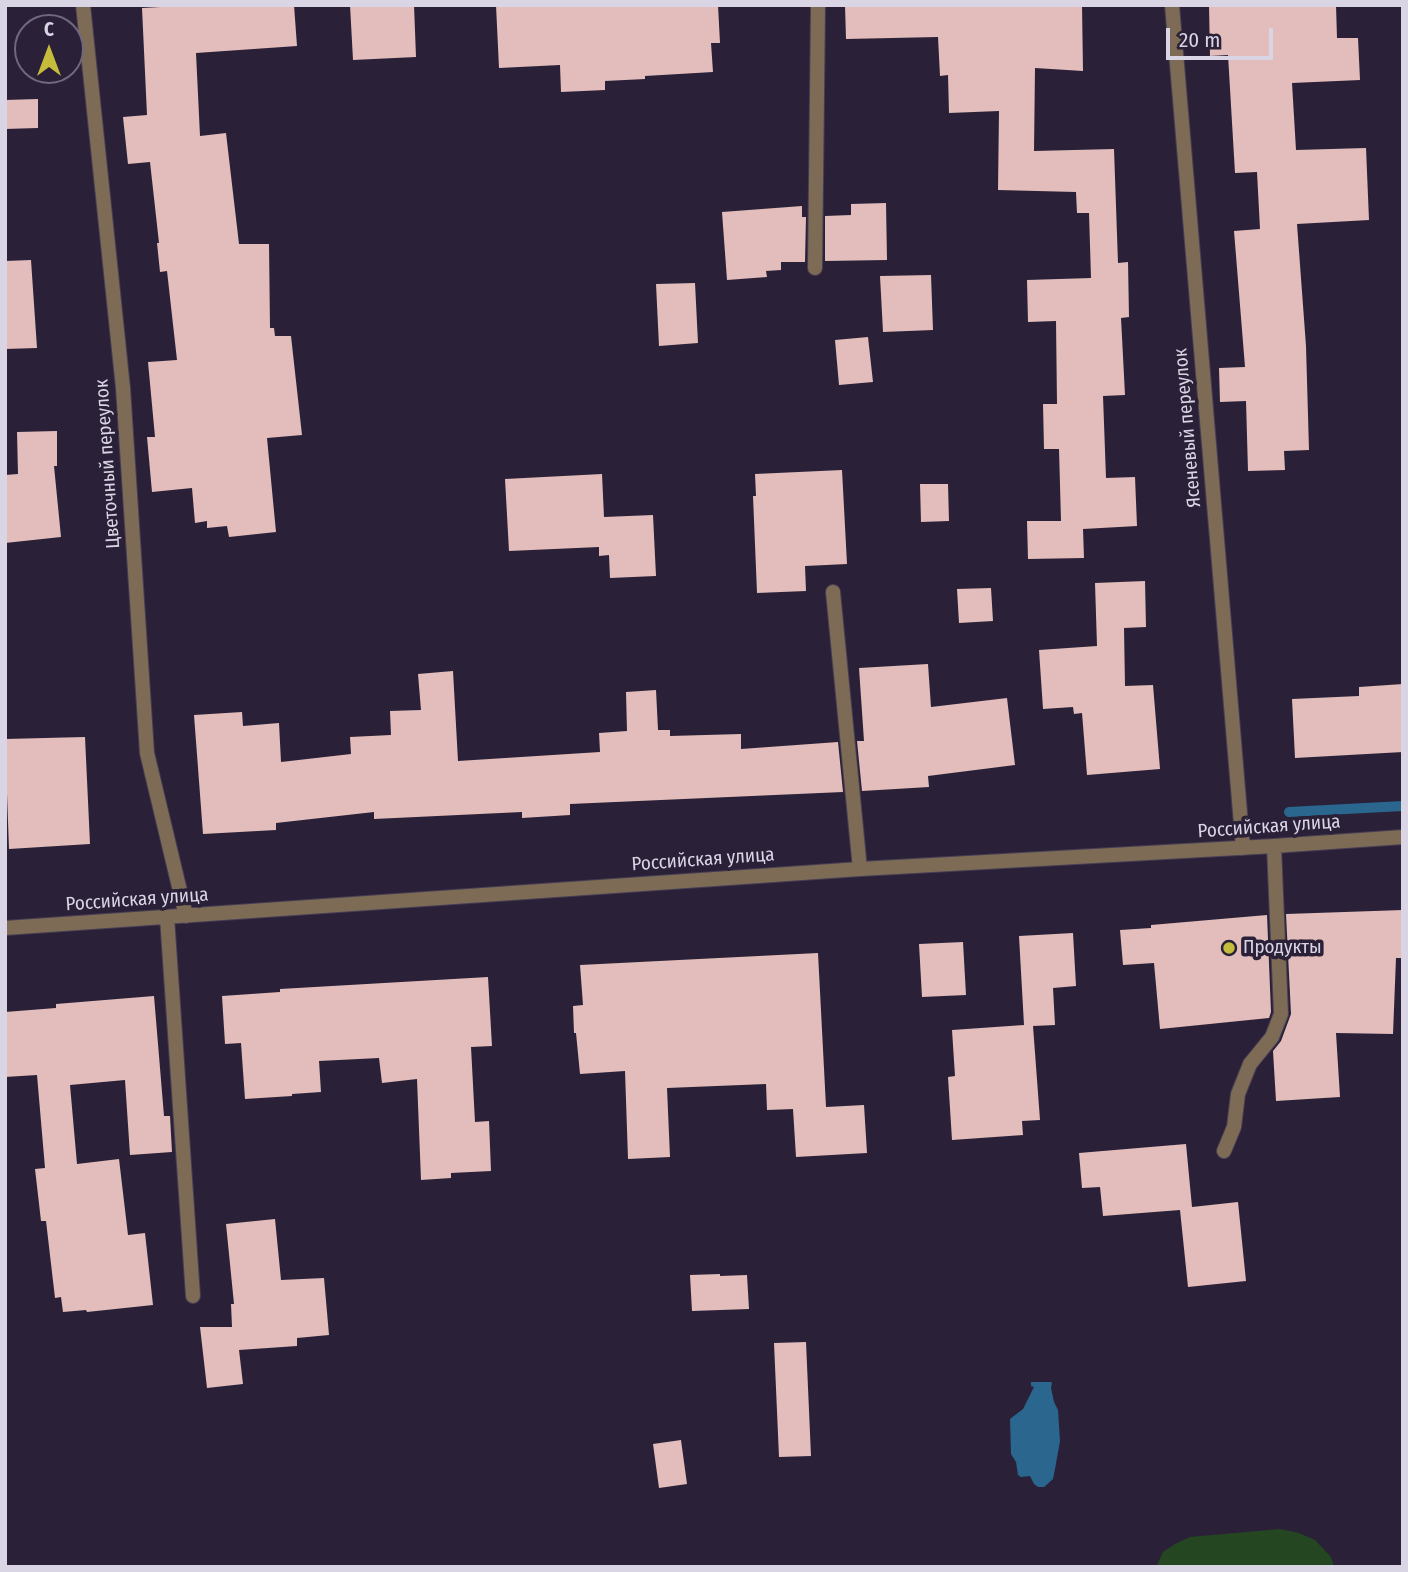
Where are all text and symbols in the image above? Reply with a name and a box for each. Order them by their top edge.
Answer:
north arrow [14,14,84,84]
scale bar [1170,14,1277,58]
text: С [44,18,54,41]
text: 20 m [1179,27,1220,53]
street label: Ясеневый переулок [1170,347,1206,509]
street label: Цветочный переулок [91,379,125,549]
street label: Российская улица [1197,811,1341,843]
street label: Российская улица [631,844,775,876]
street label: Российская улица [65,884,209,916]
place label: Продукты [1243,937,1322,959]
marker: Продукты [1221,940,1237,956]

